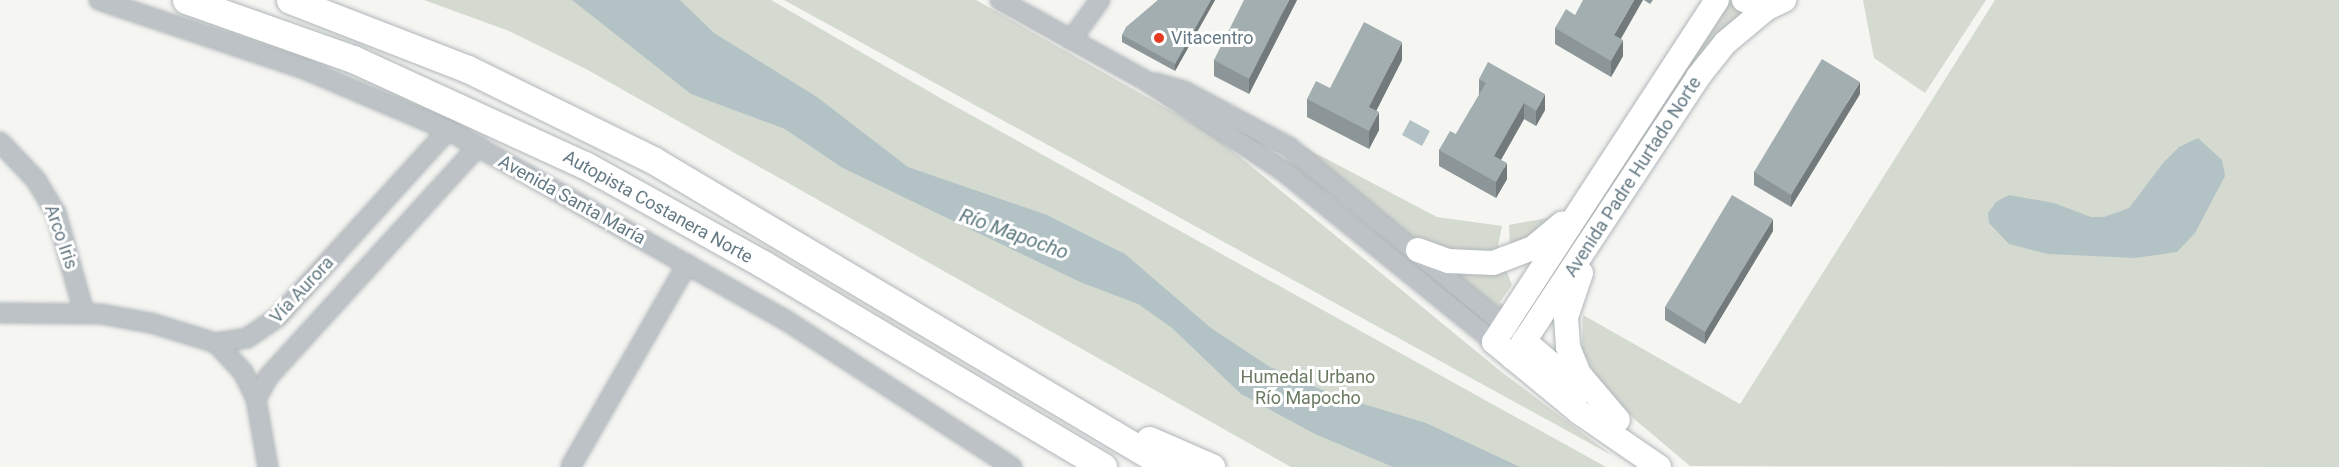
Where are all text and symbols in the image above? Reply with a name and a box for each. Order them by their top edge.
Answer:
place label: Vitacentro [1171,27,1254,49]
marker: Vitacentro [1152,31,1166,45]
street label: Avenida Padre Hurtado Norte [1560,73,1706,281]
street label: Autopista Costanera Norte [560,146,756,268]
street label: Avenida Santa María [495,151,649,249]
street label: Arco Iris [40,202,82,272]
water label: Río Mapocho [956,203,1072,265]
street label: Vía Aurora [266,252,338,328]
park label: Humedal Urbano Río Mapocho [1241,367,1375,410]

